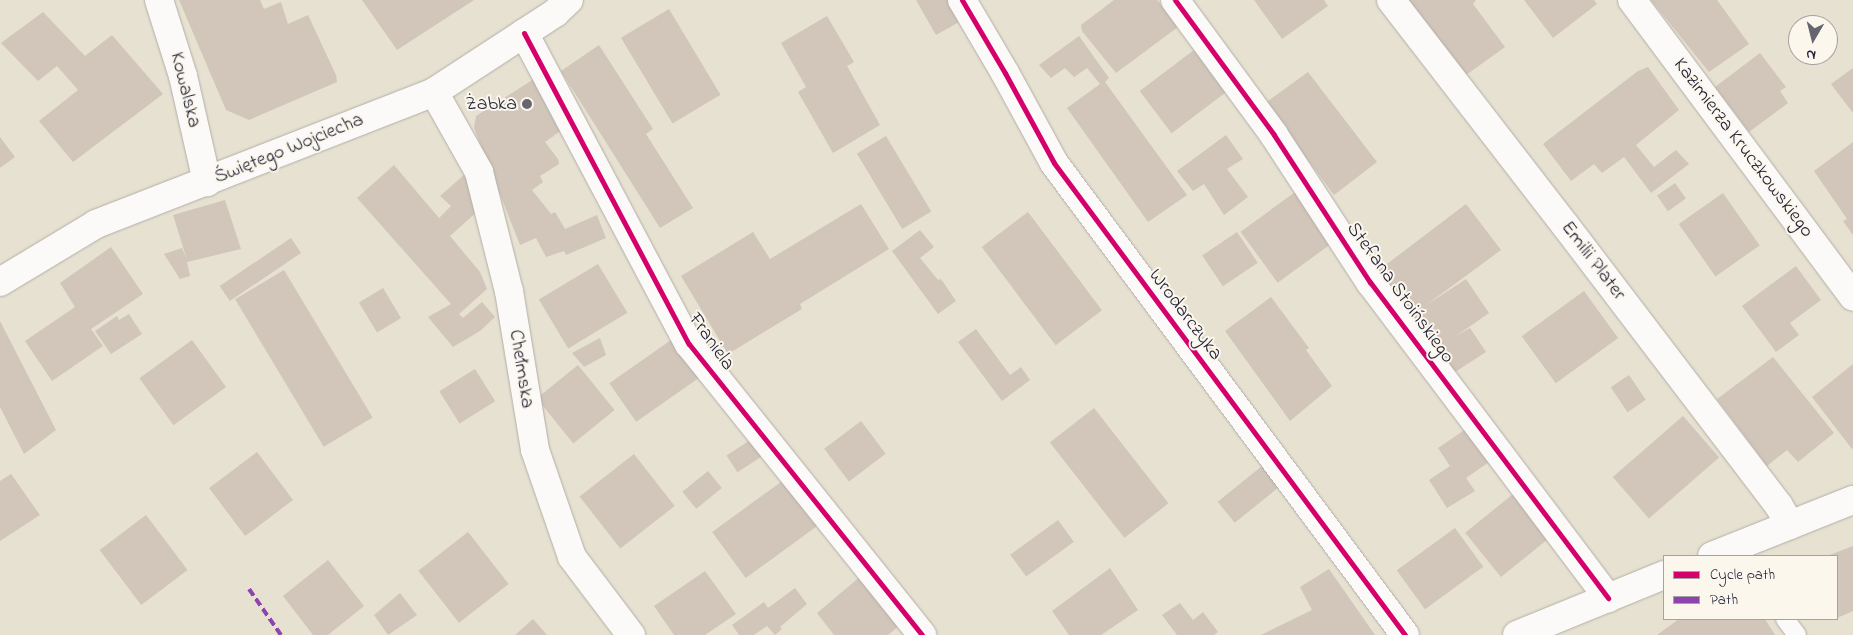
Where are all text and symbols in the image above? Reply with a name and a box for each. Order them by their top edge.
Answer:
north arrow [1788,15,1838,65]
text: N [1805,43,1817,65]
street label: Kowalska [164,50,206,130]
street label: Kazimierza Kruczkowskiego [1668,53,1818,243]
place label: Żabka [465,92,517,116]
marker: Żabka [521,98,533,110]
street label: Świętego Wojciecha [211,108,367,190]
street label: Emilii Plater [1555,217,1631,305]
street label: Stefana Stoińskiego [1341,218,1459,368]
street label: Wrodarczyka [1143,265,1227,365]
street label: Franiela [683,309,739,375]
street label: Chełmska [503,328,539,410]
legend [1663,555,1838,620]
text: Cycle path [1710,564,1775,586]
text: Path [1710,589,1738,611]

